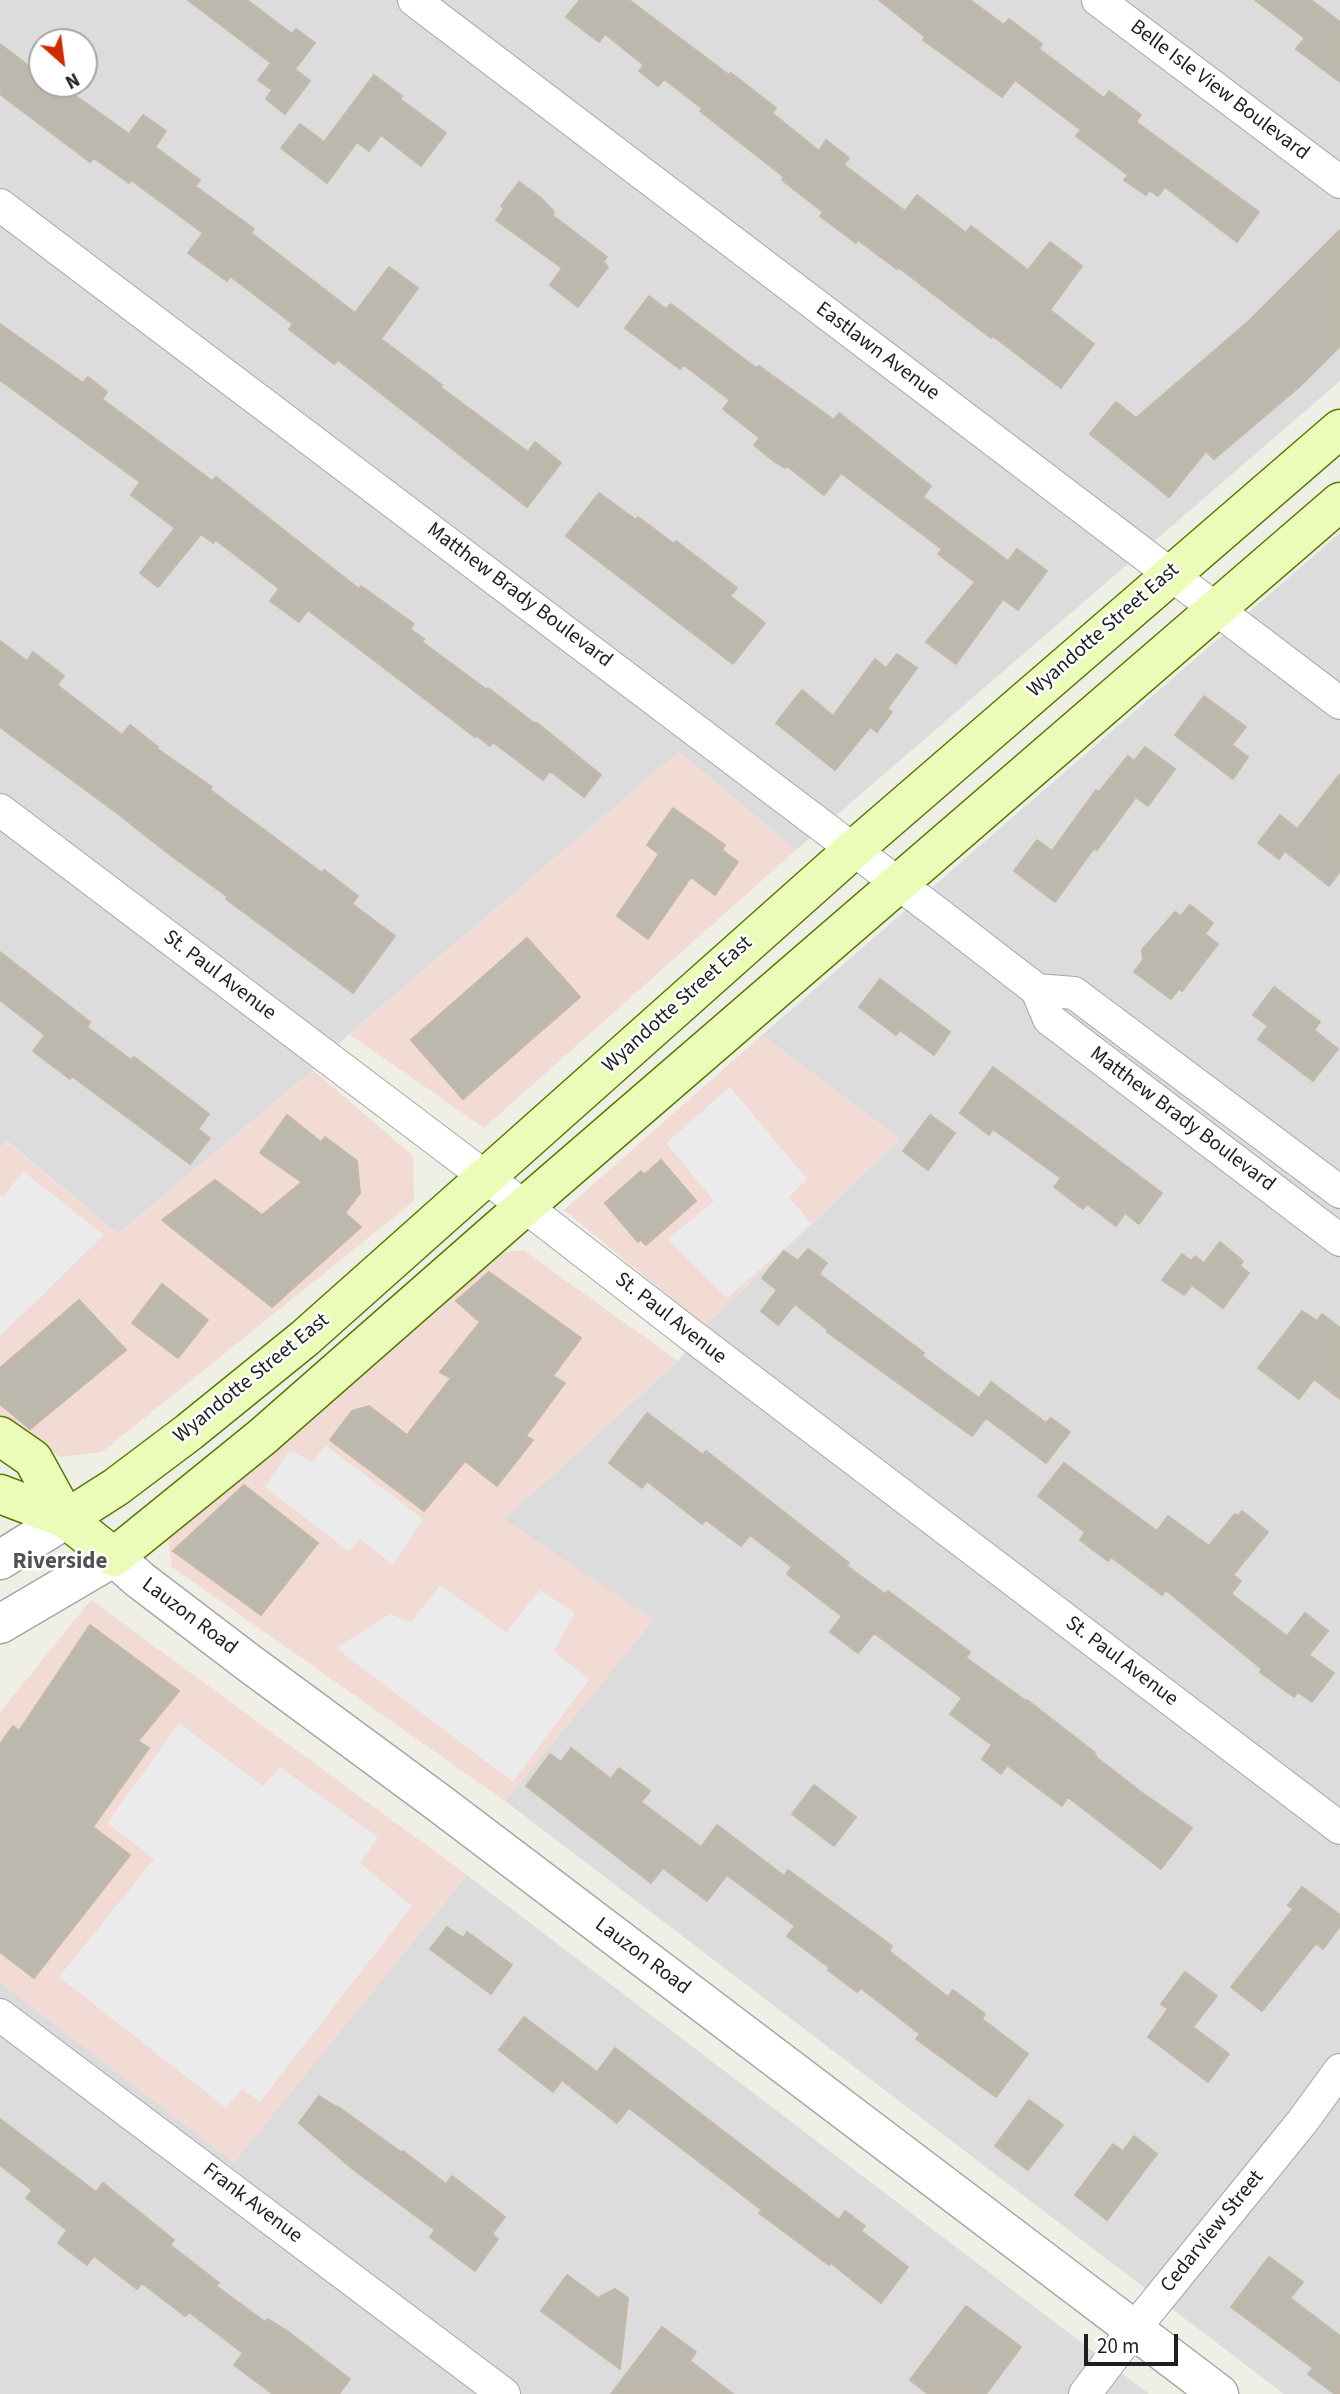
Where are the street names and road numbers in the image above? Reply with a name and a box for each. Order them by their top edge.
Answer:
street label: Belle Isle View Boulevard [1124,15,1314,167]
street label: Eastlawn Avenue [810,297,944,407]
street label: Matthew Brady Boulevard [421,518,617,674]
street label: Wyandotte Street East [1023,558,1185,704]
street label: St. Paul Avenue [158,925,280,1027]
street label: Wyandotte Street East [598,931,758,1079]
street label: Matthew Brady Boulevard [1084,1042,1280,1198]
street label: St. Paul Avenue [609,1268,731,1370]
street label: Wyandotte Street East [169,1309,335,1449]
street label: Lauzon Road [136,1573,242,1661]
street label: St. Paul Avenue [1060,1611,1182,1713]
street label: Lauzon Road [589,1913,695,2001]
street label: Frank Avenue [197,2158,307,2250]
street label: Cedarview Street [1156,2166,1270,2298]

